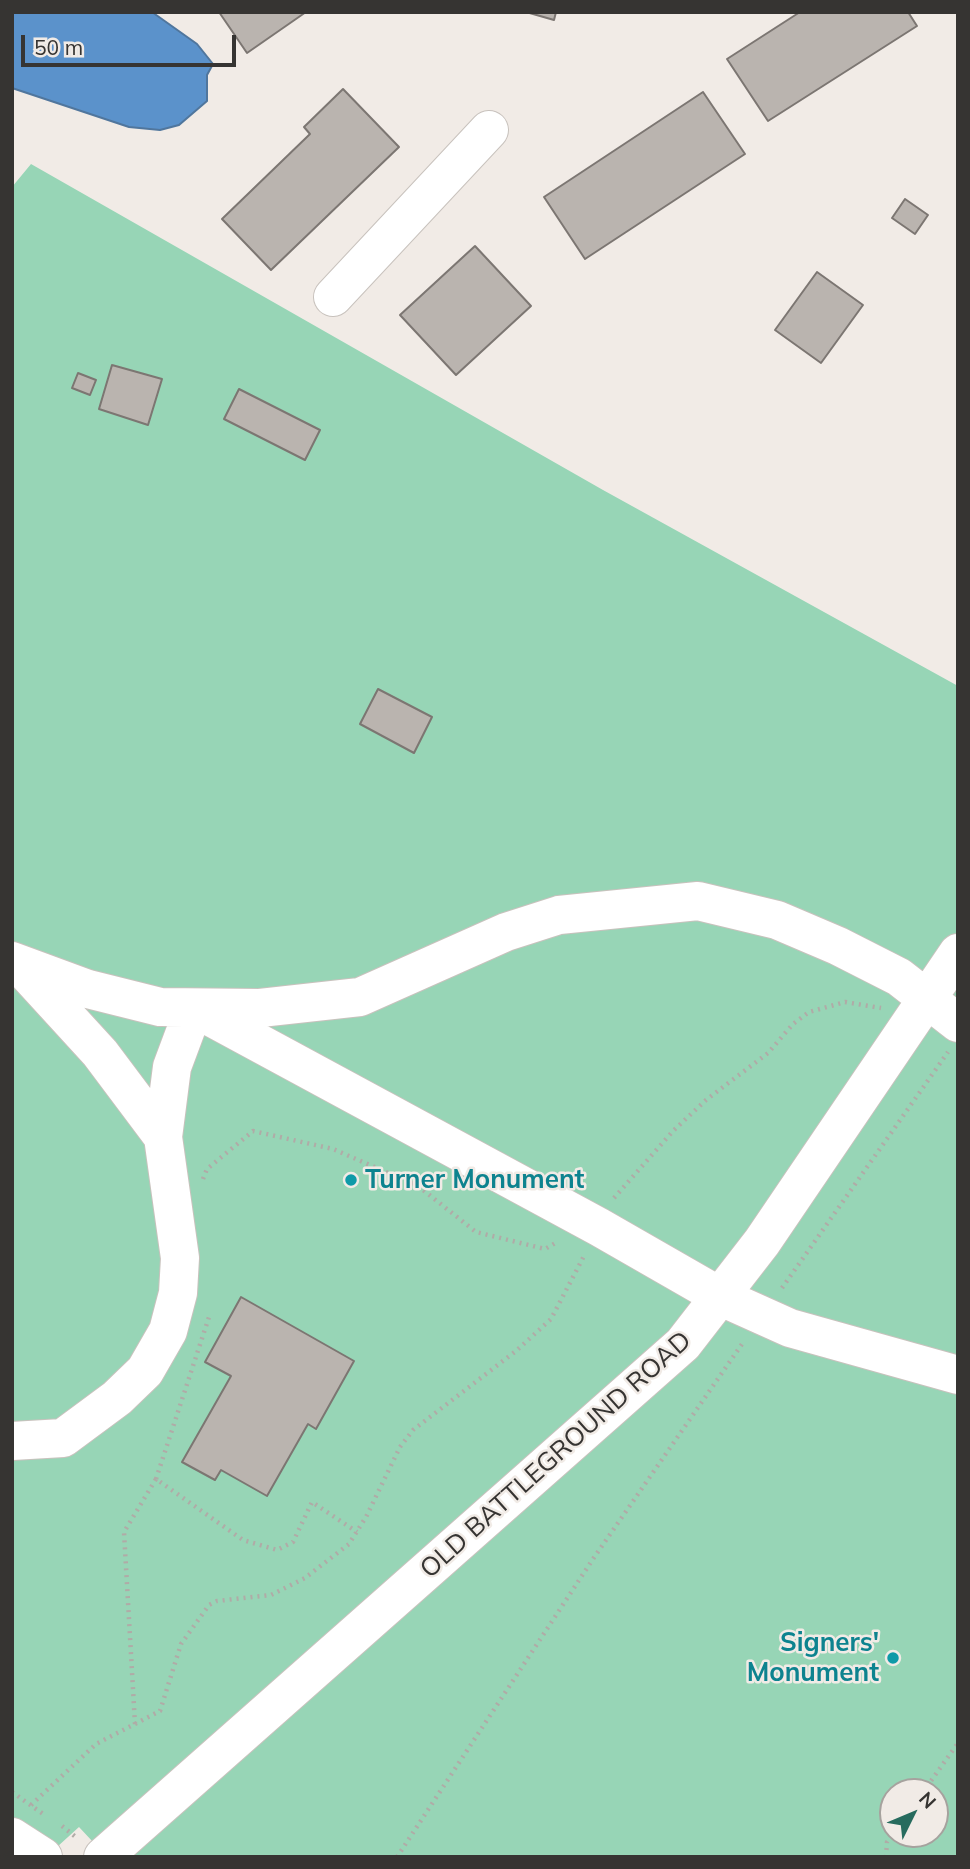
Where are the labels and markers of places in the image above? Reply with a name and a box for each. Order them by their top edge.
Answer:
place label: Turner Monument [365,1164,584,1196]
marker: Turner Monument [343,1172,359,1188]
place label: Signers' Monument [747,1627,879,1688]
marker: Signers' Monument [885,1650,901,1666]

